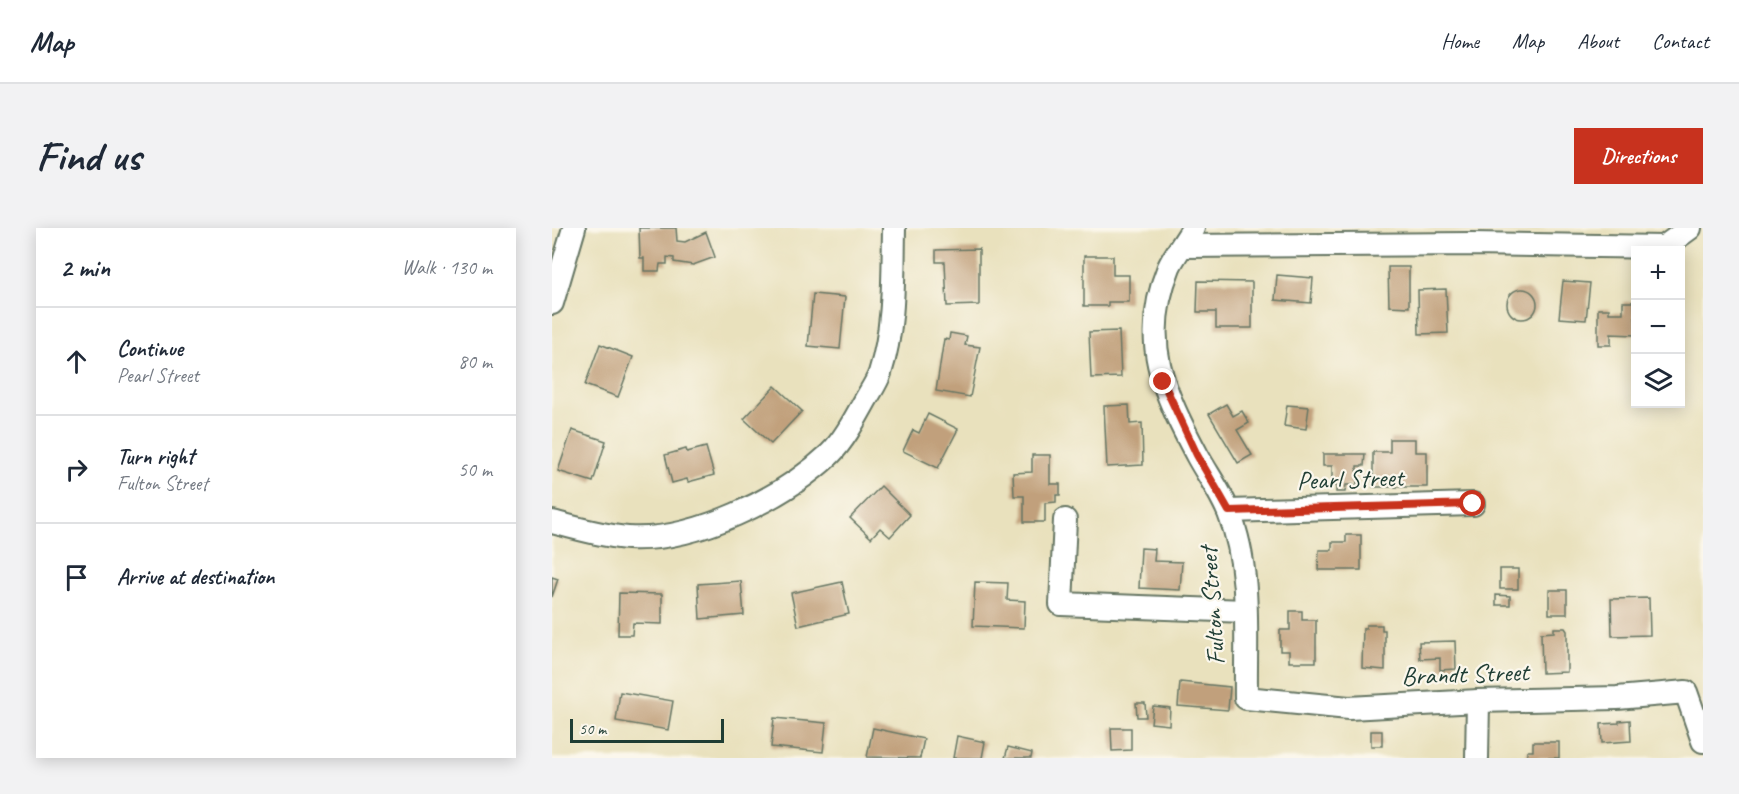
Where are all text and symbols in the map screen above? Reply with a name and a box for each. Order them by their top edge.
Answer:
text: Map [30,24,73,59]
text: Home [1441,28,1479,54]
text: Map [1512,28,1544,54]
text: About [1577,28,1619,54]
text: Contact [1652,28,1709,54]
button: Directions [1574,128,1703,184]
text: Find us [36,130,141,183]
map controls [1631,246,1685,408]
button: + [1631,246,1685,300]
text: 2 min [60,251,110,284]
text: Walk · 130 m [402,255,492,280]
button: − [1631,300,1685,354]
text: Continue [117,335,183,363]
icon: ahead [60,345,93,378]
text: 80 m [458,349,492,374]
button: layers [1631,354,1685,408]
text: Pearl Street [117,363,199,388]
route end [1149,368,1175,394]
text: Turn right [117,443,194,471]
icon: right [60,453,93,486]
text: 50 m [458,457,492,482]
street label: Pearl Street [1296,461,1406,497]
text: Fulton Street [117,471,208,496]
route start [1459,490,1485,516]
street label: Fulton Street [1191,543,1233,666]
icon: arrive [60,561,93,594]
text: Arrive at destination [117,563,274,591]
street label: Brandt Street [1401,655,1531,693]
scale bar [570,716,724,744]
text: 50 m [579,719,606,739]

